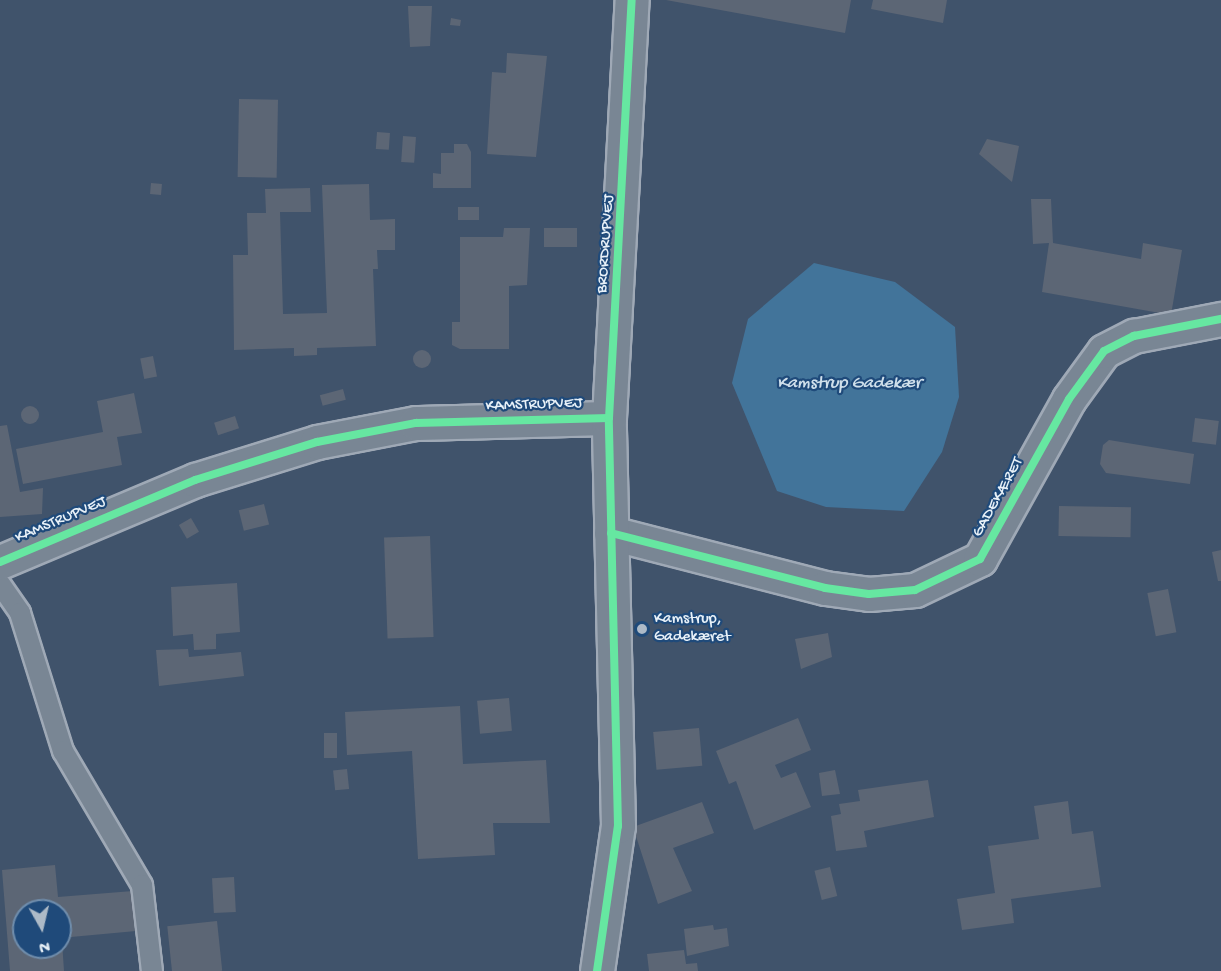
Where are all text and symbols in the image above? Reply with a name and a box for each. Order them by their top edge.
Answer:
street label: BRORDRUPVEJ [594,194,620,294]
water label: Kamstrup Gadekær [777,373,921,395]
street label: KAMSTRUPVEJ [485,395,583,417]
street label: GADEKÆRET [969,455,1029,541]
street label: KAMSTRUPVEJ [13,493,109,549]
place label: Kamstrup, Gadekæret [654,610,731,648]
marker: Kamstrup, Gadekæret [635,622,649,636]
north arrow [12,899,72,959]
text: N [38,935,51,955]

